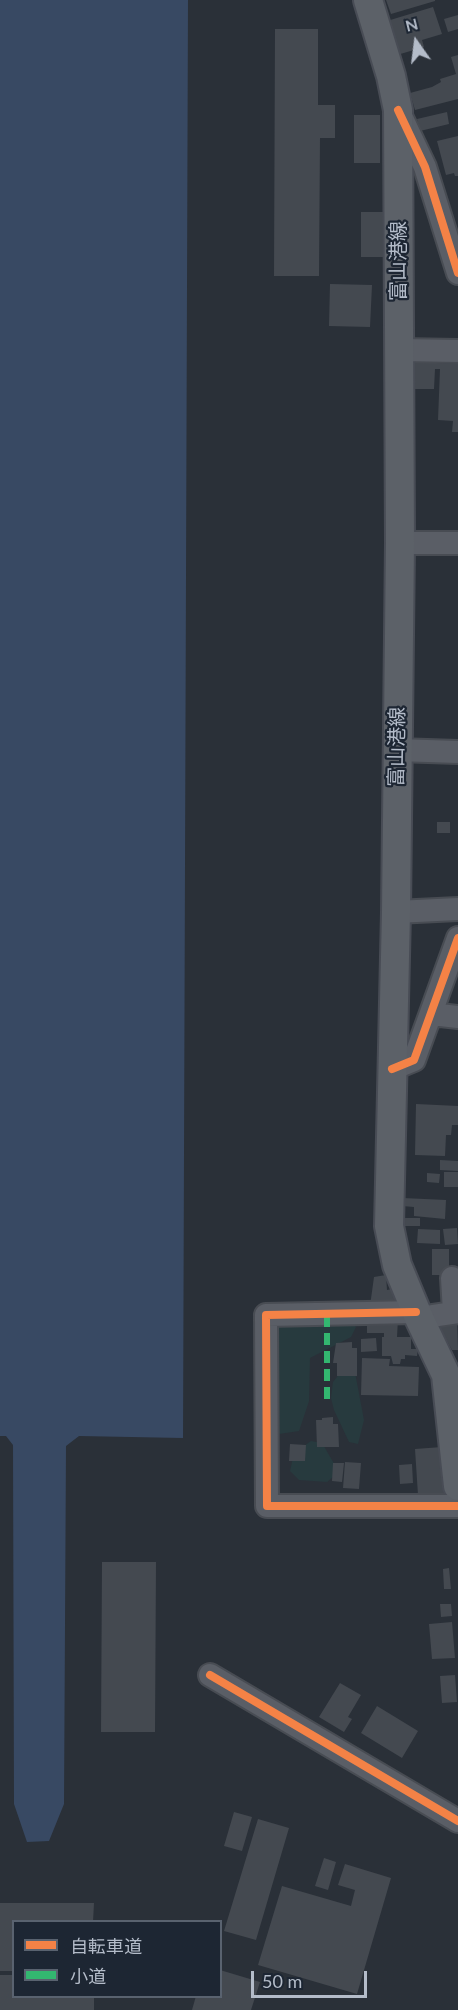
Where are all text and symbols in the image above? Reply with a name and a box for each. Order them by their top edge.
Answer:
north arrow [386,12,446,72]
text: N [403,13,420,35]
street label: 富山港線 [387,221,411,301]
street label: 富山港線 [384,707,410,787]
legend [12,1920,222,1998]
text: 自転車道 [70,1935,142,1957]
scale bar [254,1959,370,1997]
text: 小道 [70,1965,106,1987]
text: 50 m [262,1970,302,1992]

